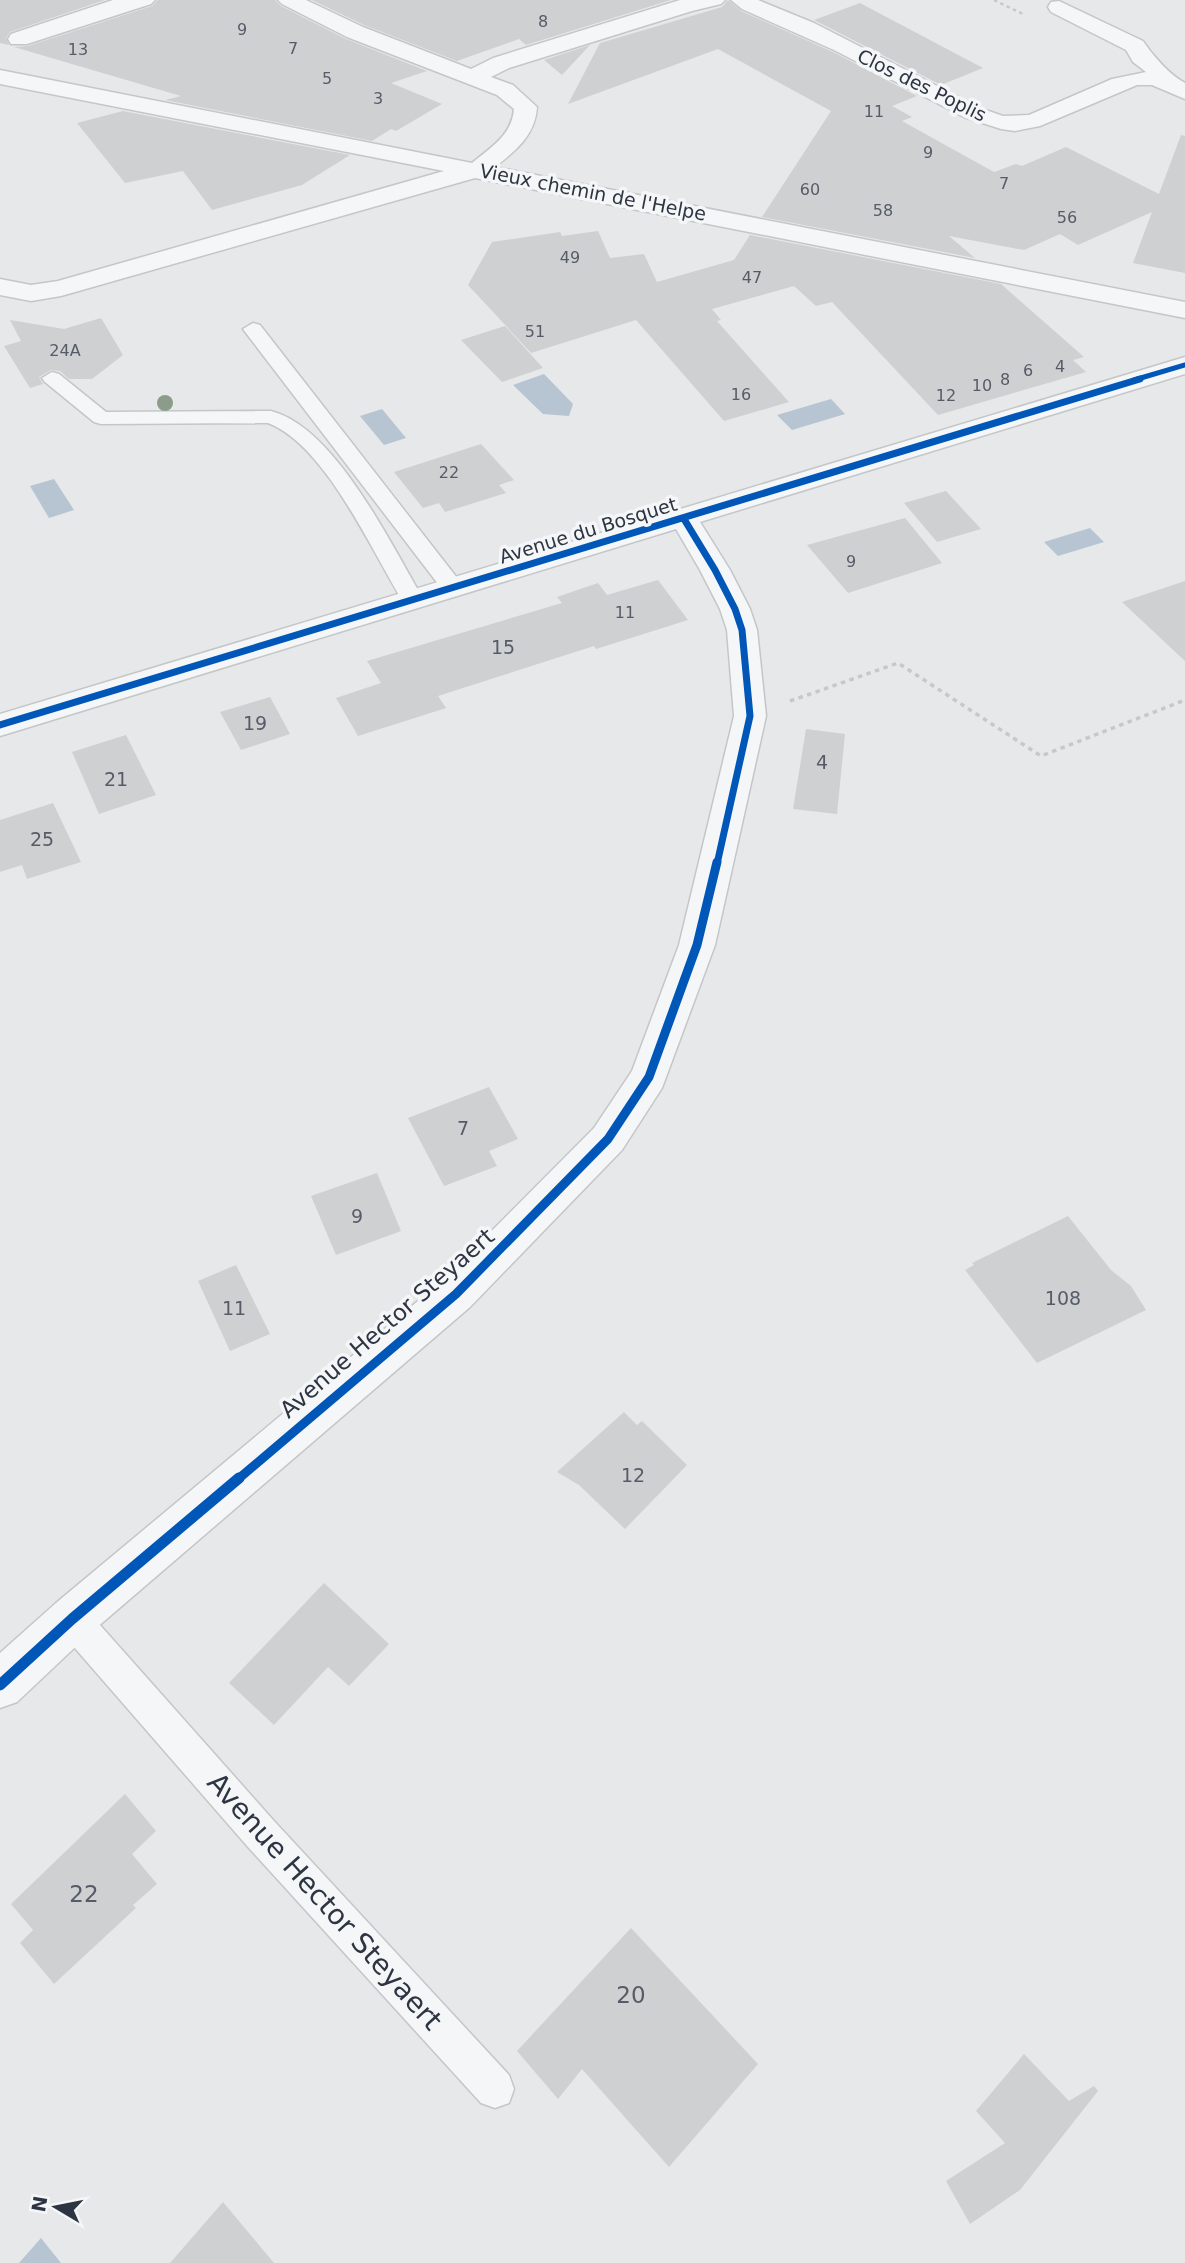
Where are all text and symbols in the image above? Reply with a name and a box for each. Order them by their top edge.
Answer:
house number: 8 [538,12,548,31]
house number: 9 [237,20,247,39]
house number: 7 [288,39,298,58]
house number: 13 [68,40,88,59]
street label: Clos des Poplis [854,44,990,126]
house number: 5 [322,69,332,88]
house number: 3 [373,89,383,108]
house number: 11 [864,102,884,121]
house number: 9 [923,143,933,162]
street label: Vieux chemin de l'Helpe [478,159,708,225]
house number: 7 [999,174,1009,193]
house number: 60 [800,180,820,199]
house number: 58 [873,201,893,220]
house number: 56 [1057,208,1077,227]
house number: 49 [560,248,580,267]
house number: 47 [742,268,762,287]
house number: 51 [525,322,545,341]
house number: 24A [49,341,81,360]
house number: 4 [1055,357,1065,376]
house number: 6 [1023,361,1033,380]
house number: 8 [1000,370,1010,389]
house number: 10 [972,376,992,395]
house number: 16 [731,385,751,404]
house number: 12 [936,386,956,405]
house number: 22 [439,463,459,482]
street label: Avenue du Bosquet [497,492,679,568]
house number: 9 [846,552,856,571]
house number: 11 [615,603,635,622]
house number: 15 [491,636,515,658]
house number: 19 [243,712,267,734]
house number: 4 [816,751,828,773]
house number: 21 [104,768,128,790]
house number: 25 [30,828,54,850]
house number: 7 [457,1117,469,1139]
house number: 9 [351,1205,363,1227]
street label: Avenue Hector Steyaert [275,1223,499,1423]
house number: 108 [1045,1287,1081,1309]
house number: 11 [222,1297,246,1319]
house number: 12 [621,1464,645,1486]
street label: Avenue Hector Steyaert [200,1766,449,2037]
house number: 22 [69,1881,99,1907]
house number: 20 [616,1982,646,2008]
north arrow [21,2172,91,2242]
text: N [27,2194,51,2214]

